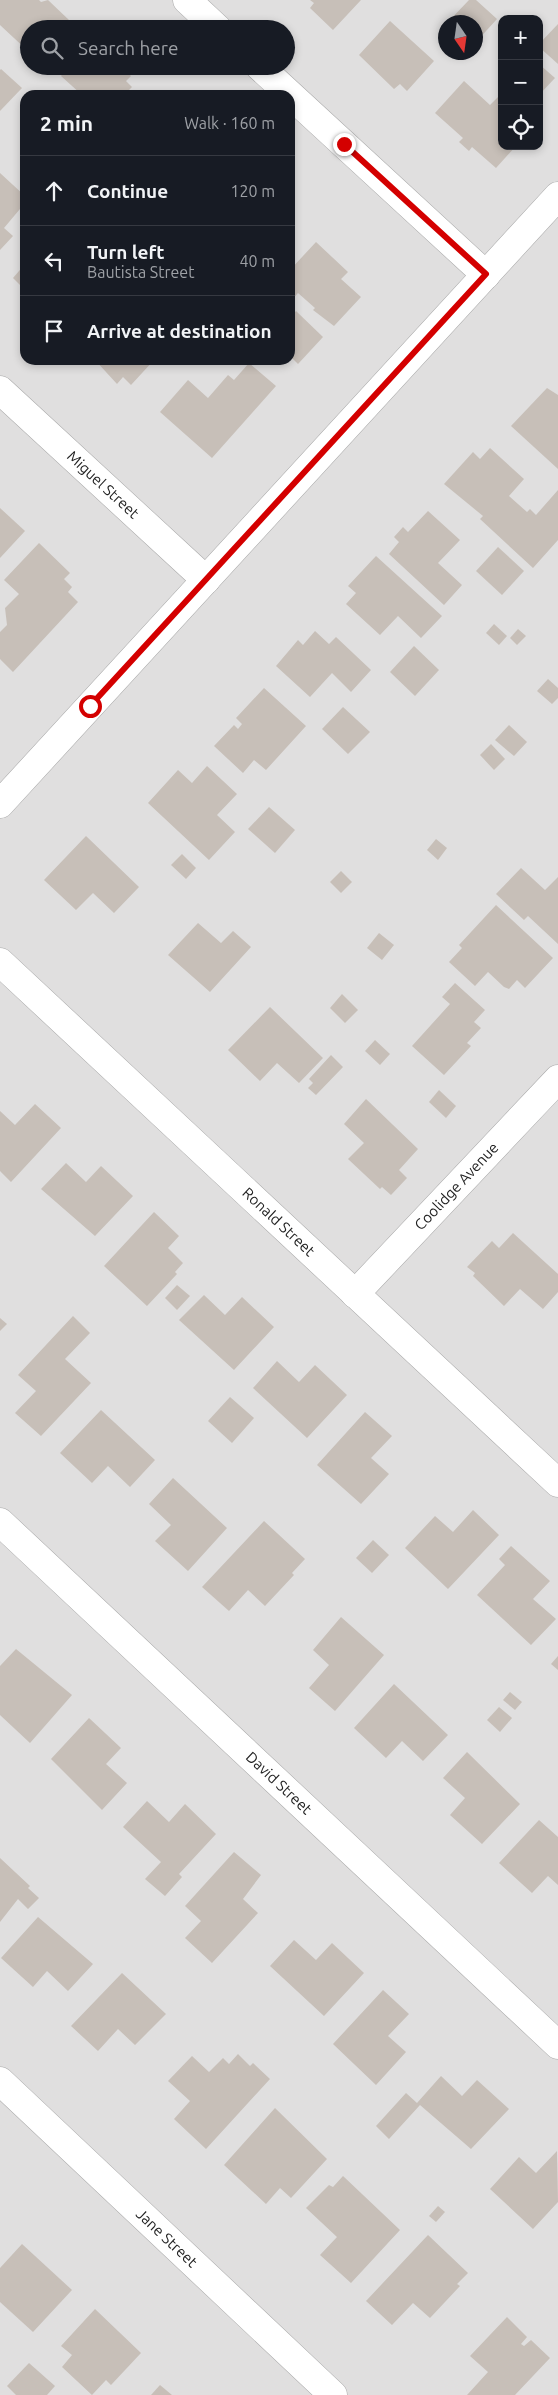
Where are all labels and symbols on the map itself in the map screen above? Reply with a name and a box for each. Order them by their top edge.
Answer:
north arrow [438,15,483,60]
route end [333,133,356,156]
street label: Miguel Street [64,447,143,522]
route start [79,695,102,718]
street label: Coolidge Avenue [411,1139,502,1233]
street label: Ronald Street [239,1184,318,1259]
street label: David Street [243,1748,315,1818]
street label: Jane Street [133,2205,201,2271]

